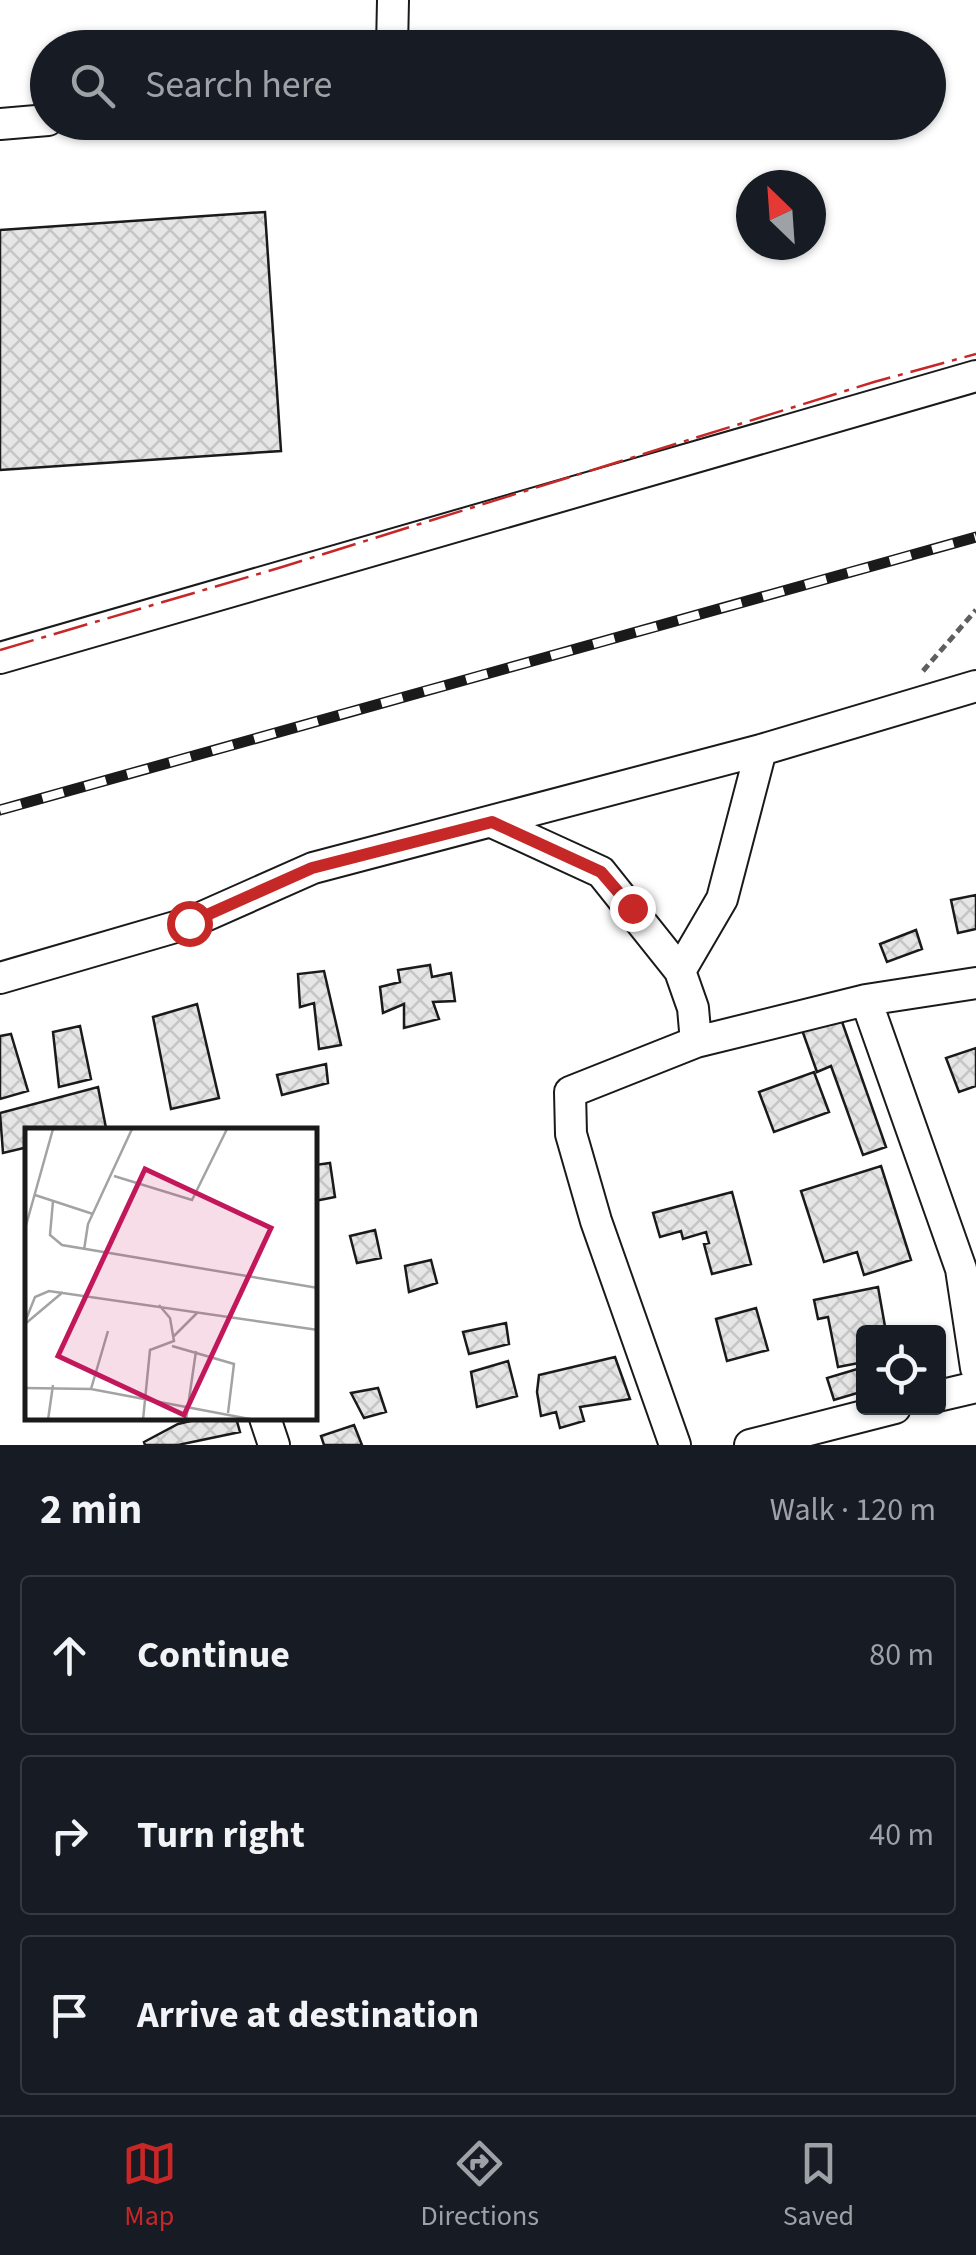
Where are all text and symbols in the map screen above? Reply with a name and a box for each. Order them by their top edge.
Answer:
search box [30,30,946,140]
icon: search [65,58,120,113]
text: Search here [145,58,332,112]
north arrow [736,170,826,260]
route end [610,886,656,932]
route start [167,901,213,947]
inset map [25,1128,318,1420]
map controls [856,1325,946,1415]
button: locate [856,1325,946,1415]
text: 2 min [40,1480,142,1540]
text: Walk · 120 m [770,1487,936,1533]
icon: ahead [42,1628,97,1683]
text: Continue [137,1628,290,1682]
text: 80 m [869,1632,934,1678]
icon: right [42,1808,97,1863]
text: Turn right [137,1808,305,1862]
text: 40 m [869,1812,934,1858]
icon: arrive [42,1988,97,2043]
text: Arrive at destination [137,1988,479,2042]
tab: Map [122,2136,177,2236]
tab: Directions [421,2136,539,2236]
tab: Saved [783,2136,854,2236]

